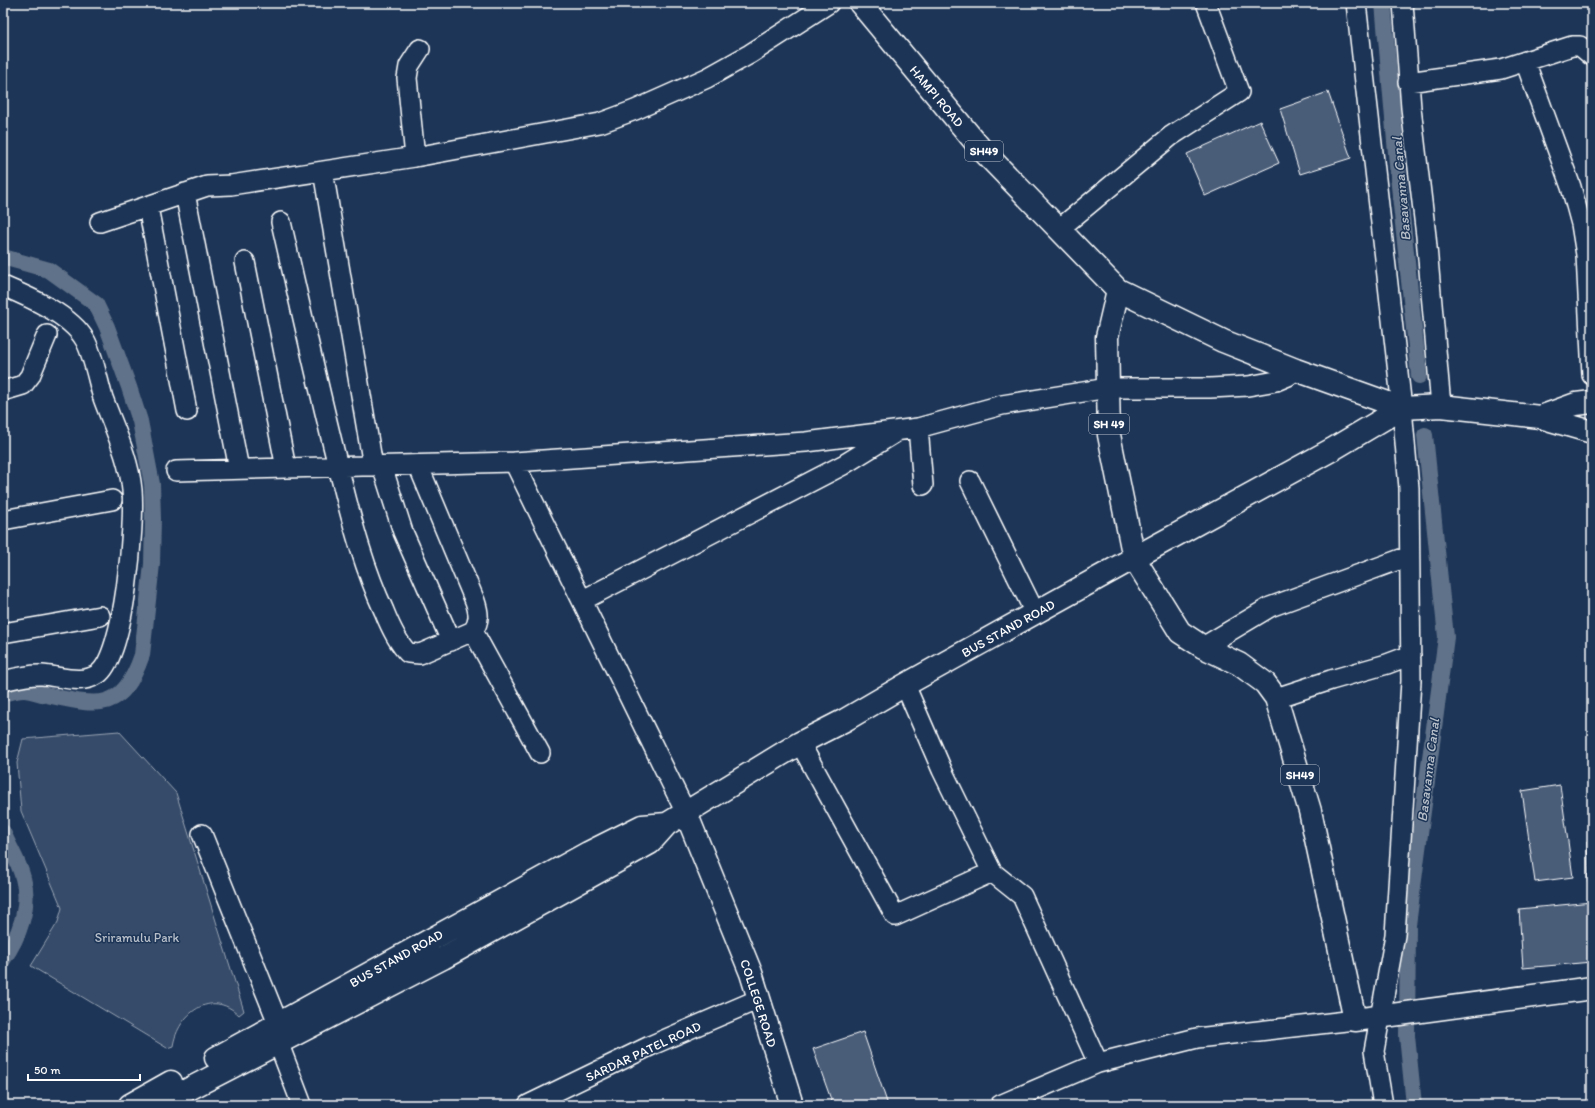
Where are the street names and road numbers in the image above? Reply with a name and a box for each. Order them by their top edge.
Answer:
street label: HAMPI ROAD [907,63,967,130]
road number: SH49 [965,141,1003,161]
road number: SH 49 [1089,414,1129,434]
street label: BUS STAND ROAD [959,597,1057,660]
road number: SH49 [1281,765,1319,785]
street label: BUS STAND ROAD [347,927,445,990]
street label: COLLEGE ROAD [737,957,780,1049]
street label: SARDAR PATEL ROAD [583,1018,704,1085]

